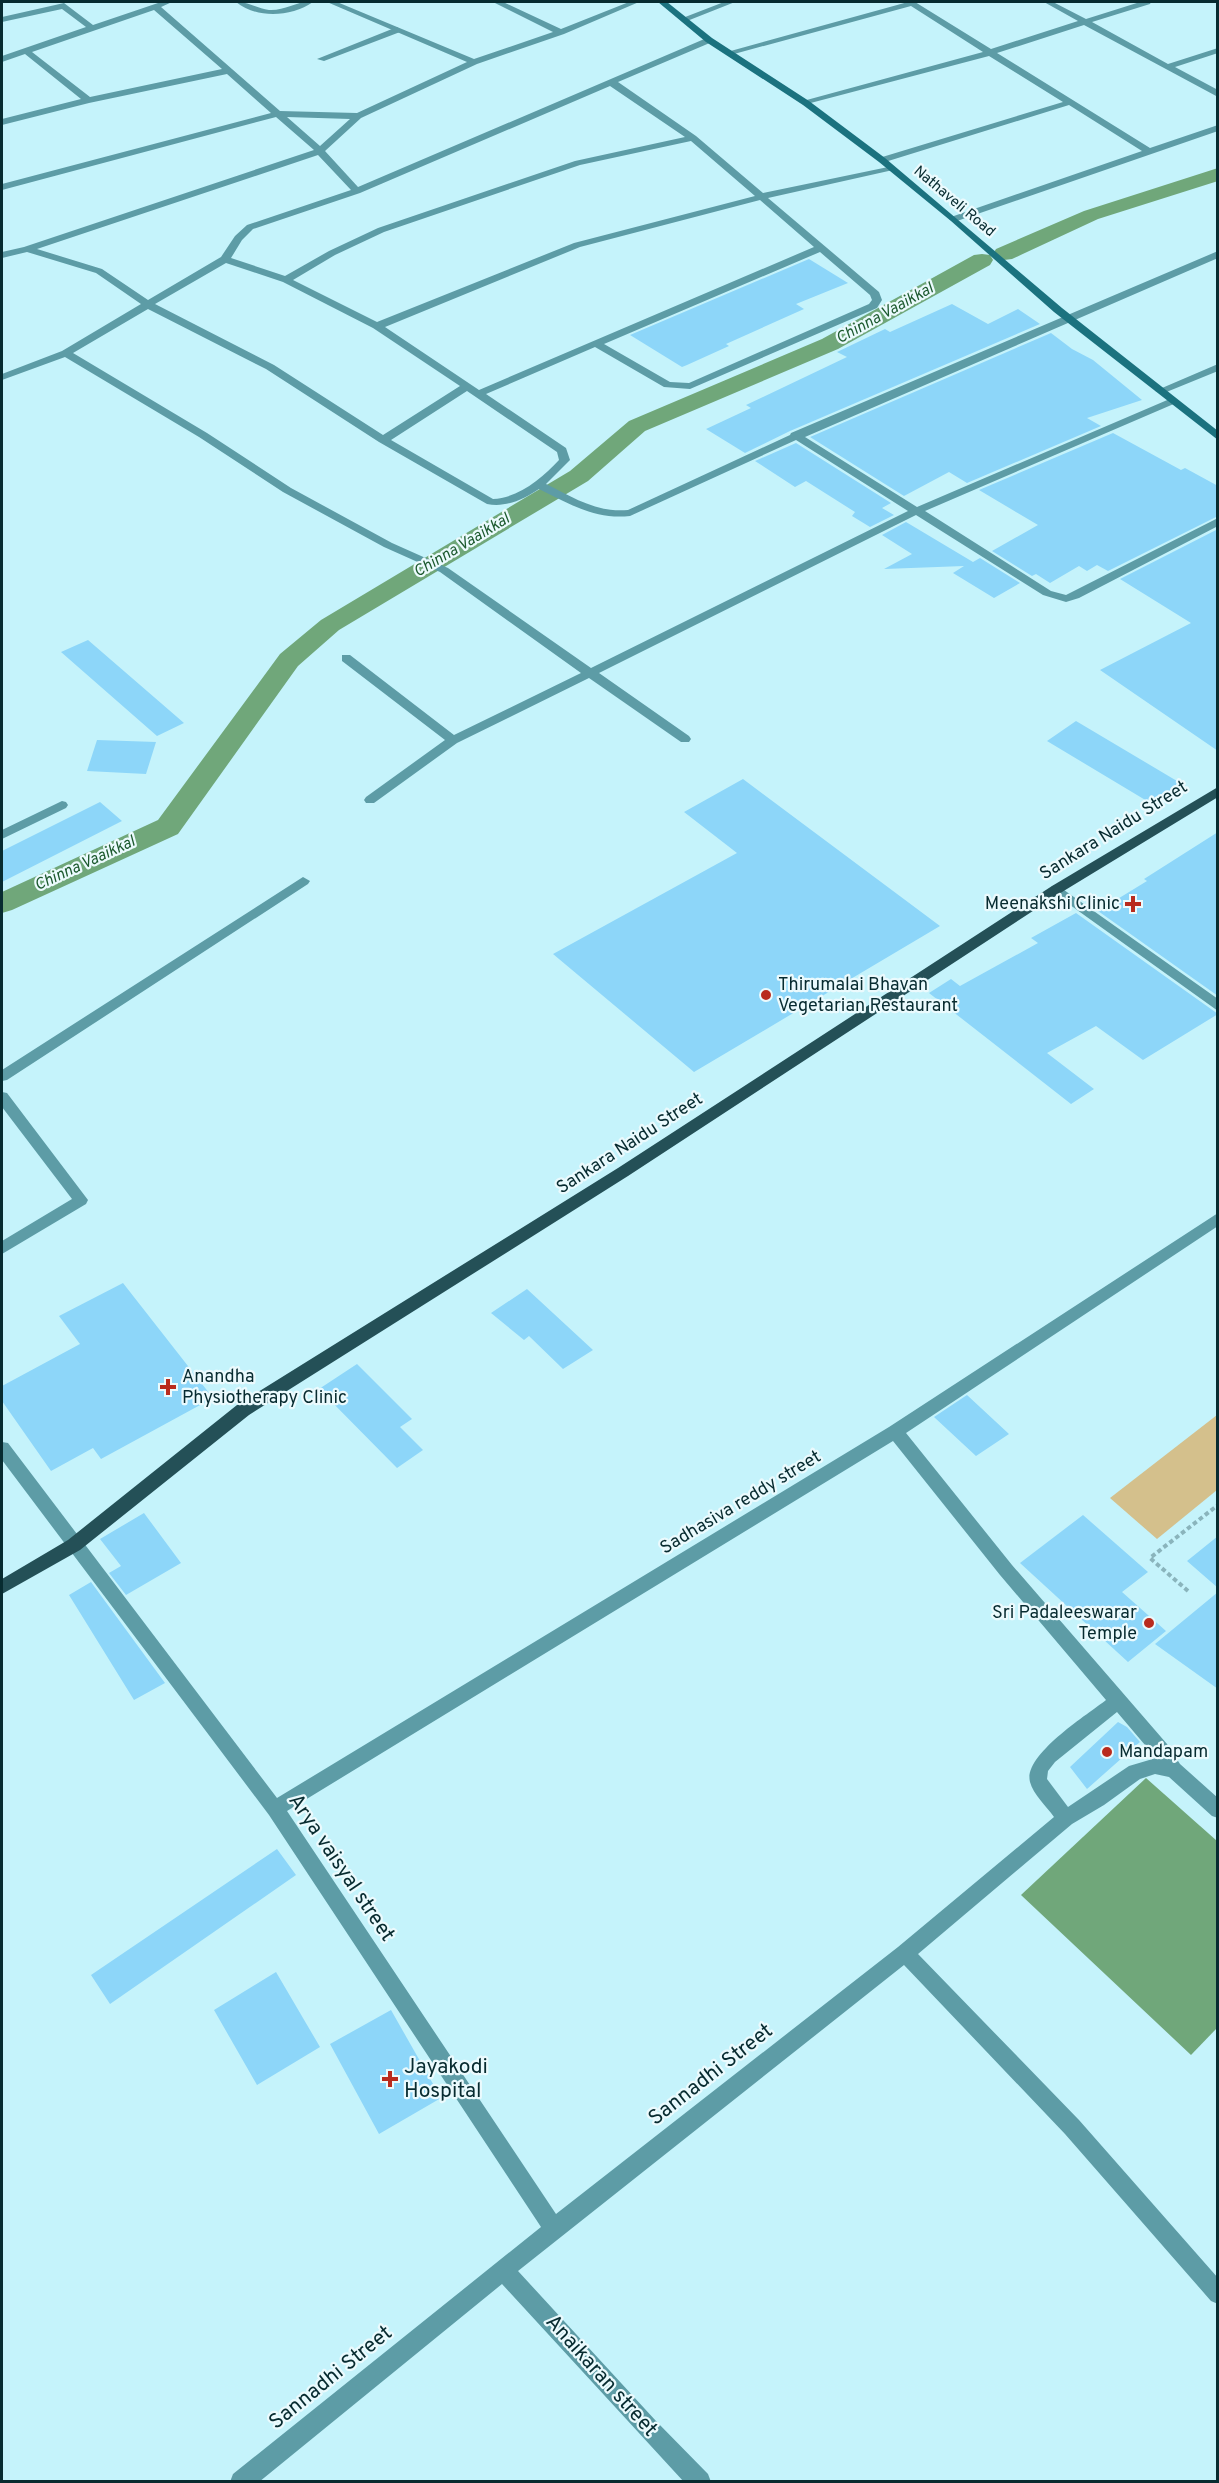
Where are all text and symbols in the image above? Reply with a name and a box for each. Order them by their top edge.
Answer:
street label: Nathaveli Road [909,162,999,242]
water label: Chinna Vaaikkal [833,279,938,349]
water label: Chinna Vaaikkal [410,509,514,583]
street label: Sankara Naidu Street [1036,776,1192,886]
water label: Chinna Vaaikkal [32,832,139,896]
place label: Meenakshi Clinic [985,893,1120,916]
marker: Meenakshi Clinic [1124,895,1142,913]
place label: Thirumalai Bhavan Vegetarian Restaurant [778,974,958,1018]
marker: Thirumalai Bhavan Vegetarian Restaurant [759,988,773,1002]
street label: Sankara Naidu Street [552,1088,708,1200]
place label: Anandha Physiotherapy Clinic [182,1366,347,1410]
marker: Anandha Physiotherapy Clinic [159,1378,177,1396]
street label: Sadhasiva reddy street [656,1446,826,1560]
place label: Sri Padaleeswarar Temple [992,1602,1137,1646]
marker: Sri Padaleeswarar Temple [1142,1616,1156,1630]
place label: Mandapam [1119,1741,1208,1764]
marker: Mandapam [1100,1745,1114,1759]
street label: Arya vaisyal street [282,1789,400,1947]
street label: Sannadhi Street [643,2018,779,2132]
place label: Jayakodi Hospital [404,2054,488,2105]
marker: Jayakodi Hospital [381,2070,399,2088]
street label: Anaikaran street [539,2309,663,2443]
street label: Sannadhi Street [264,2320,398,2436]

